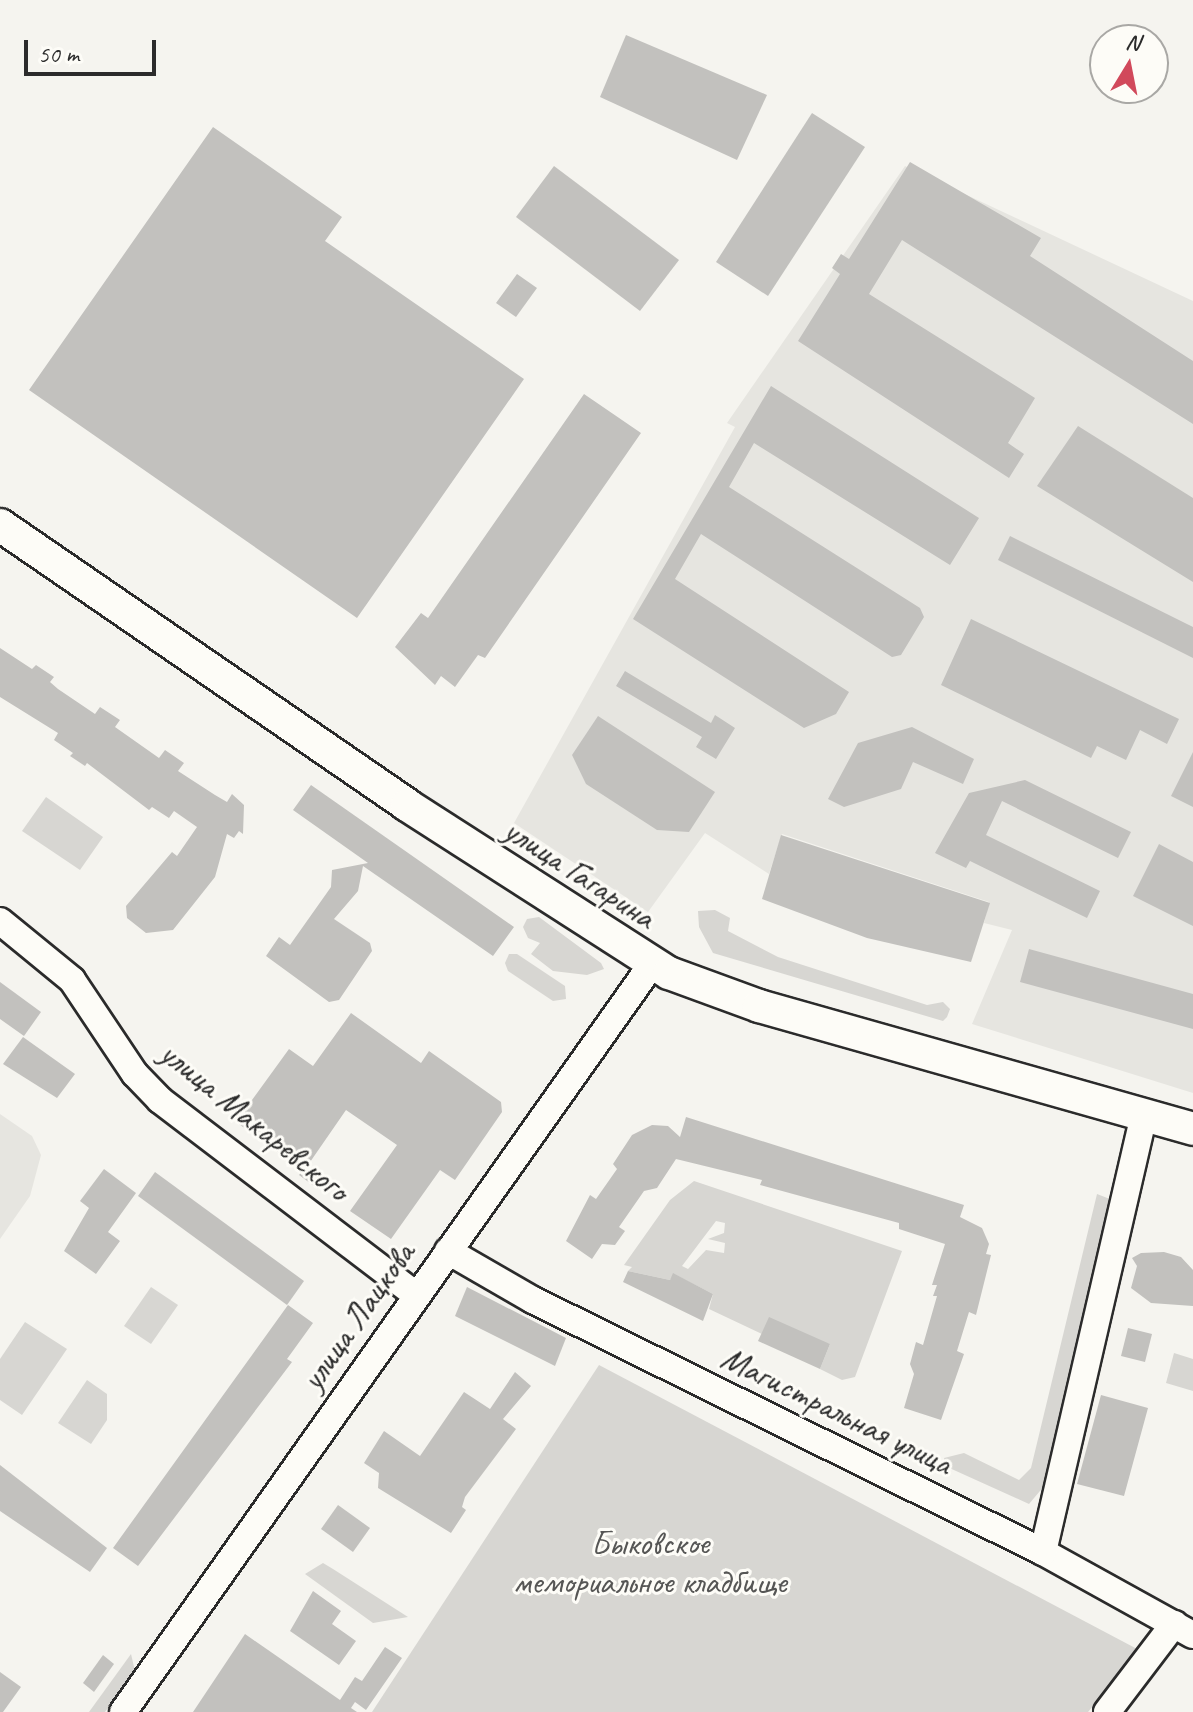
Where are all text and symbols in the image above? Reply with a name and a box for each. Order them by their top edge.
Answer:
scale bar [28,24,160,74]
north arrow [1089,24,1169,104]
text: N [1124,27,1142,57]
text: 50 m [38,39,79,69]
street label: улица Гагарина [496,809,664,937]
street label: улица Макаревского [153,1033,357,1209]
street label: улица Лацкова [291,1234,423,1398]
street label: Магистральная улица [713,1336,961,1484]
park label: Быковское мемориальное кладбище [513,1522,787,1602]

